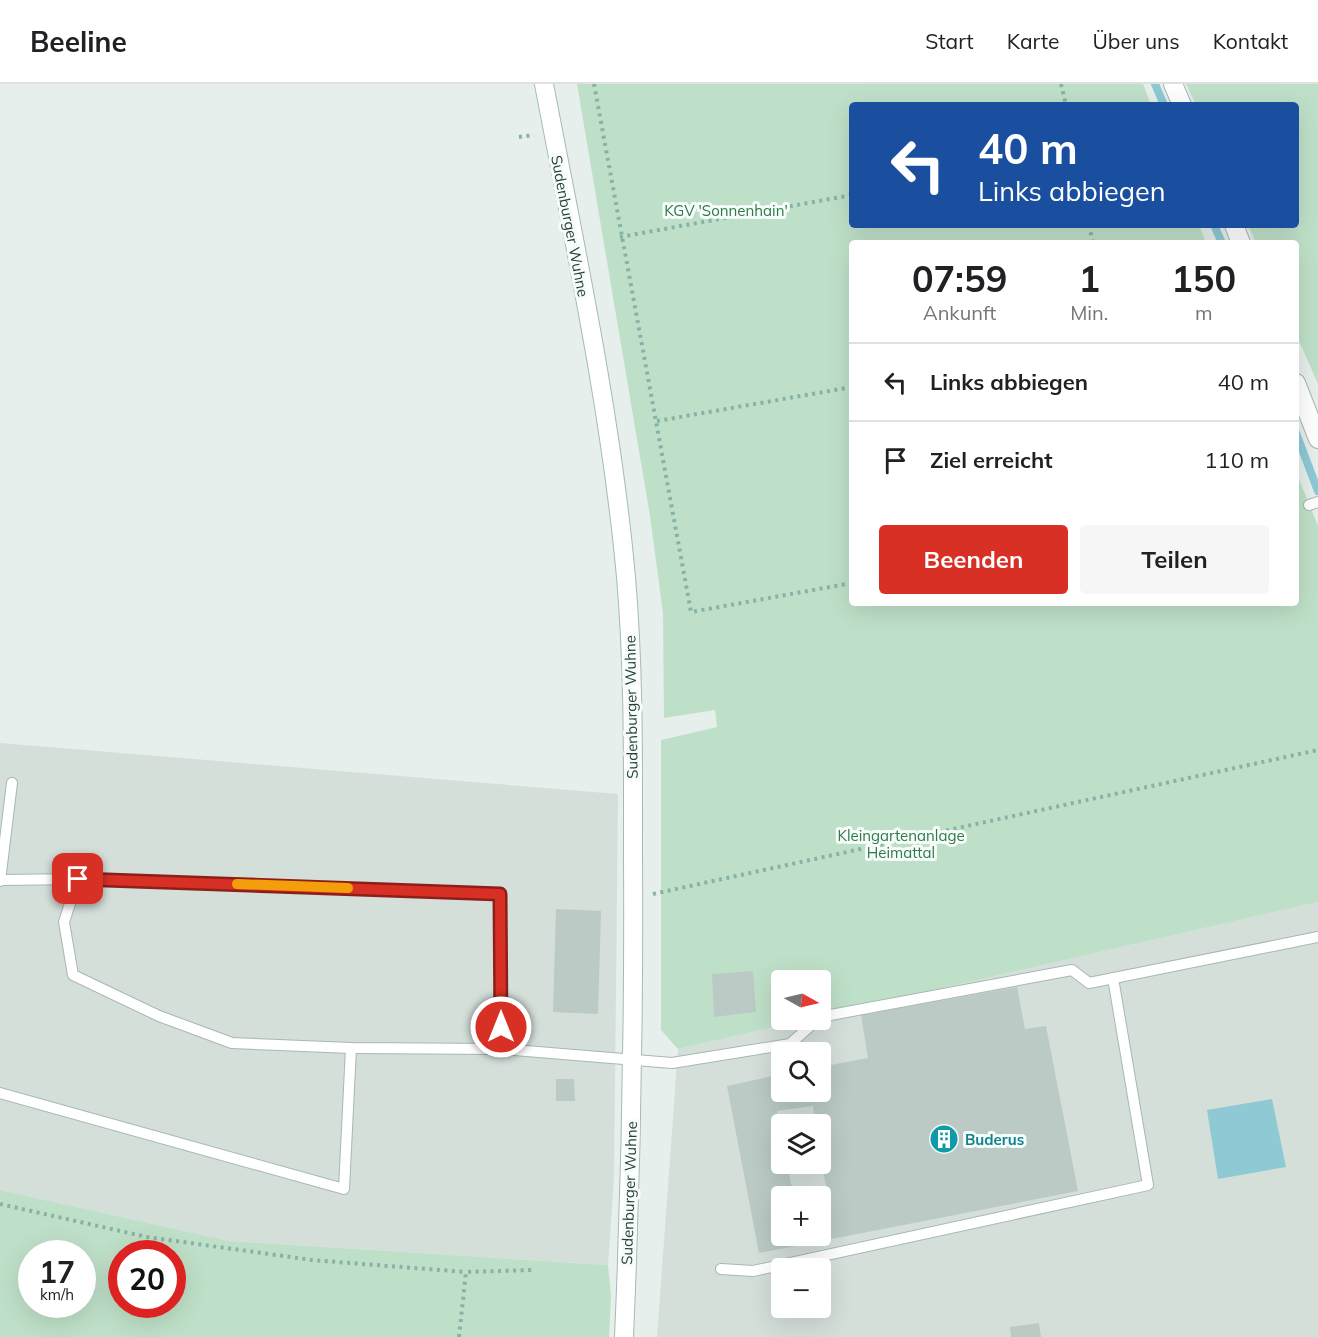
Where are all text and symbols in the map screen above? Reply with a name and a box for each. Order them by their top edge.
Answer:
text: Beeline [30,24,127,59]
text: Start [925,28,974,54]
text: Karte [1007,28,1059,54]
text: Über uns [1092,28,1180,54]
text: Kontakt [1213,28,1288,54]
text: 40 m [978,122,1078,175]
icon: left [879,126,957,204]
street label: Sudenburger Wuhne [547,154,593,298]
text: Links abbiegen [978,174,1166,208]
park label: KGV 'Sonnenhain' [664,201,788,220]
text: 07:59 [912,256,1007,301]
text: 1 [1078,256,1100,301]
text: 150 [1171,256,1236,301]
text: Ankunft [923,300,996,325]
text: Min. [1070,300,1108,325]
text: m [1195,300,1212,325]
icon: left [879,366,912,399]
text: Links abbiegen [930,368,1088,396]
text: 40 m [1218,368,1269,396]
icon: arrive [879,444,912,477]
text: Ziel erreicht [930,446,1053,474]
text: 110 m [1204,446,1269,474]
button: Beenden [879,525,1068,594]
button: Teilen [1080,525,1269,594]
street label: Sudenburger Wuhne [620,635,642,779]
park label: Kleingartenanlage Heimattal [837,826,965,862]
pin [52,853,103,904]
icon: arrive [61,862,94,895]
north arrow [771,970,831,1030]
map controls [771,970,831,1318]
position arrow [469,995,533,1059]
button: search [771,1042,831,1102]
button: layers [771,1114,831,1174]
street label: Sudenburger Wuhne [617,1121,641,1265]
building icon: Buderus [928,1123,960,1155]
place label: Buderus [965,1130,1024,1149]
button: + [771,1186,831,1246]
speed limit sign: 20 [108,1240,186,1318]
text: 17 [39,1253,75,1291]
button: − [771,1258,831,1318]
text: km/h [40,1285,74,1304]

